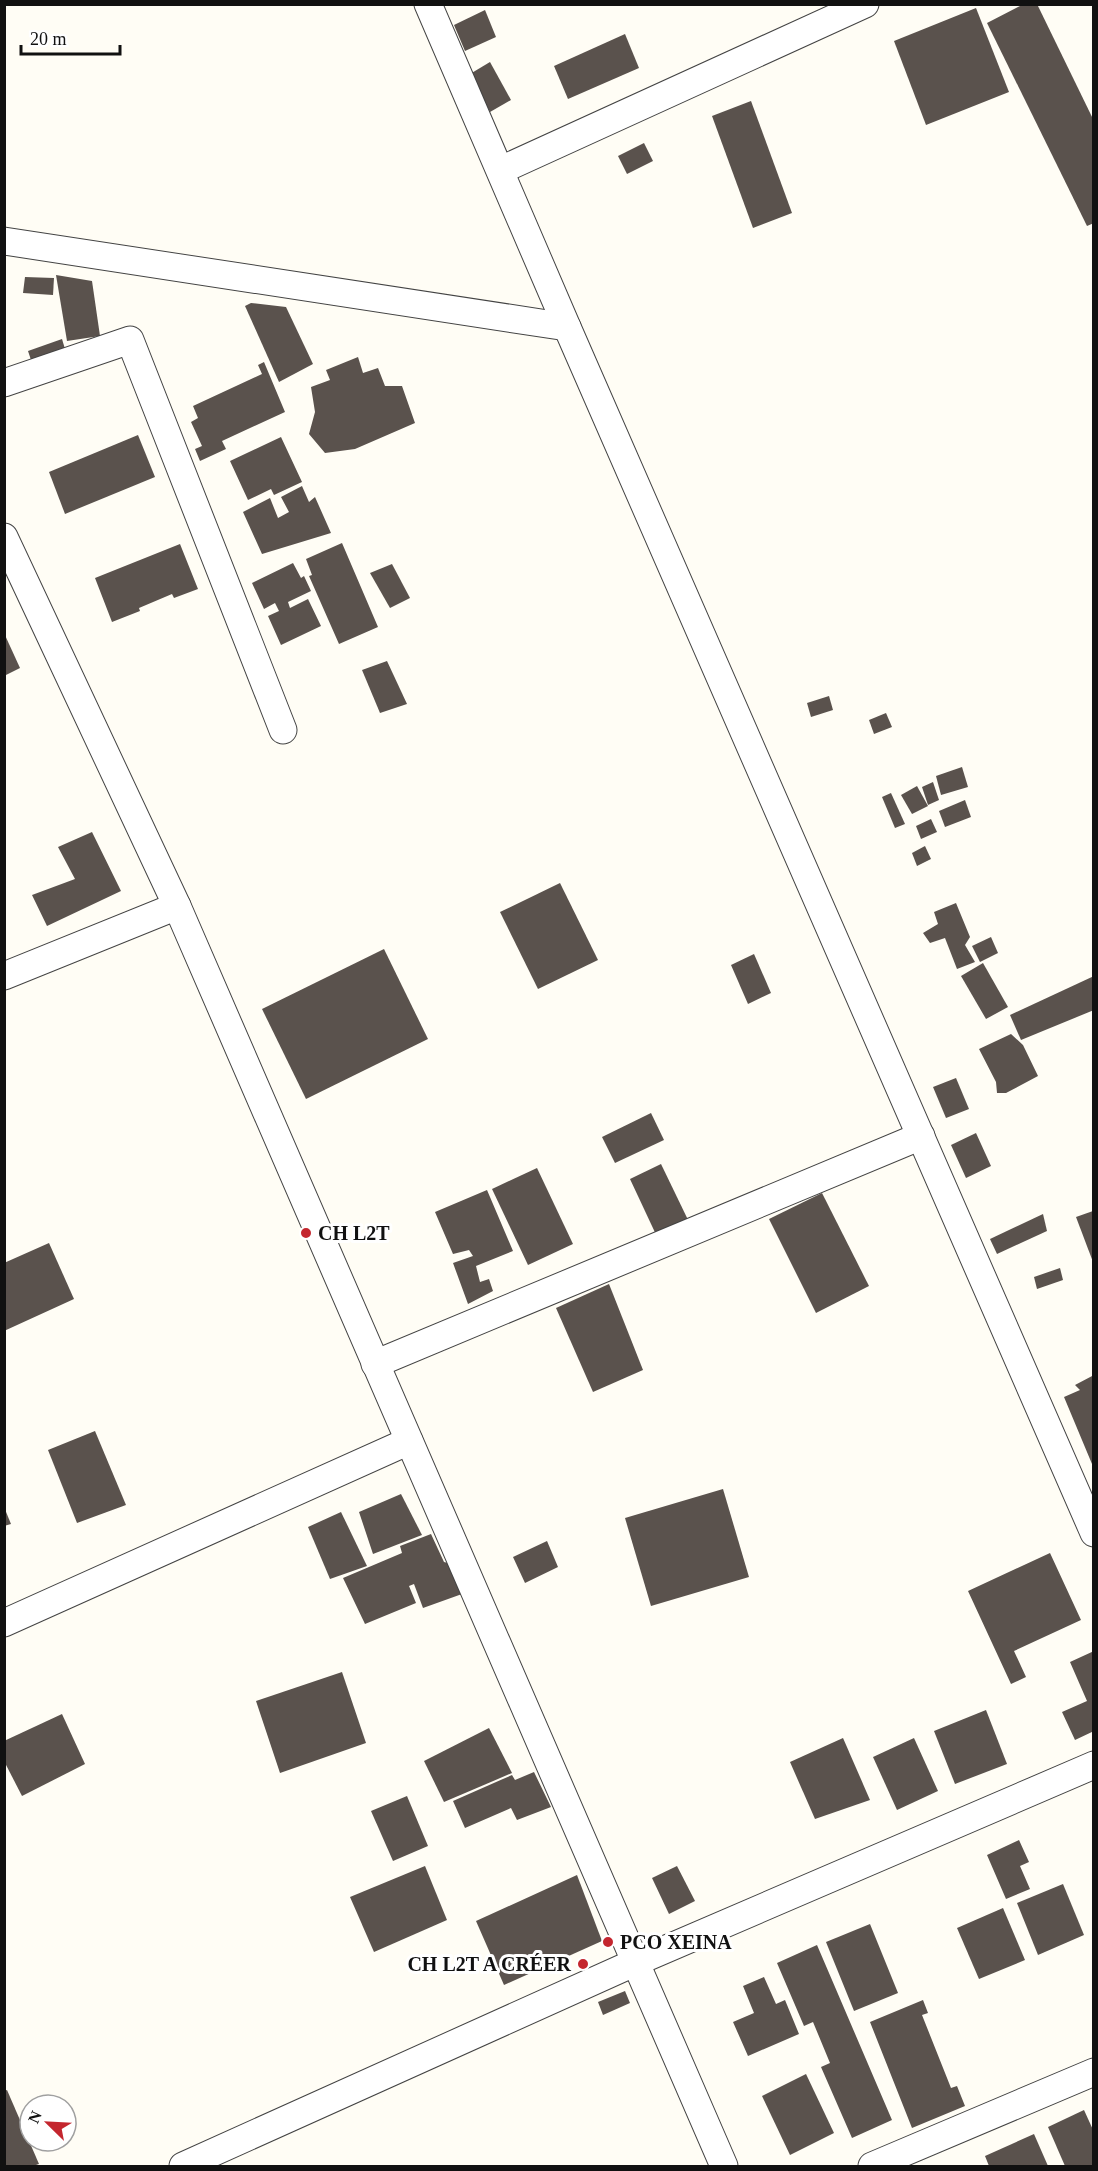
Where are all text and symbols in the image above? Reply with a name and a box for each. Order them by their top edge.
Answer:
scale bar [21,18,120,56]
text: 20 m [30,29,67,49]
place label: CH L2T [318,1222,390,1244]
marker: CH L2T [299,1226,313,1240]
place label: PCO XEINA [620,1931,732,1953]
marker: PCO XEINA [601,1935,615,1949]
place label: CH L2T A CRÉER [407,1953,572,1975]
marker: CH L2T A CRÉER [576,1957,590,1971]
north arrow [18,2093,78,2153]
text: N [25,2108,45,2126]

